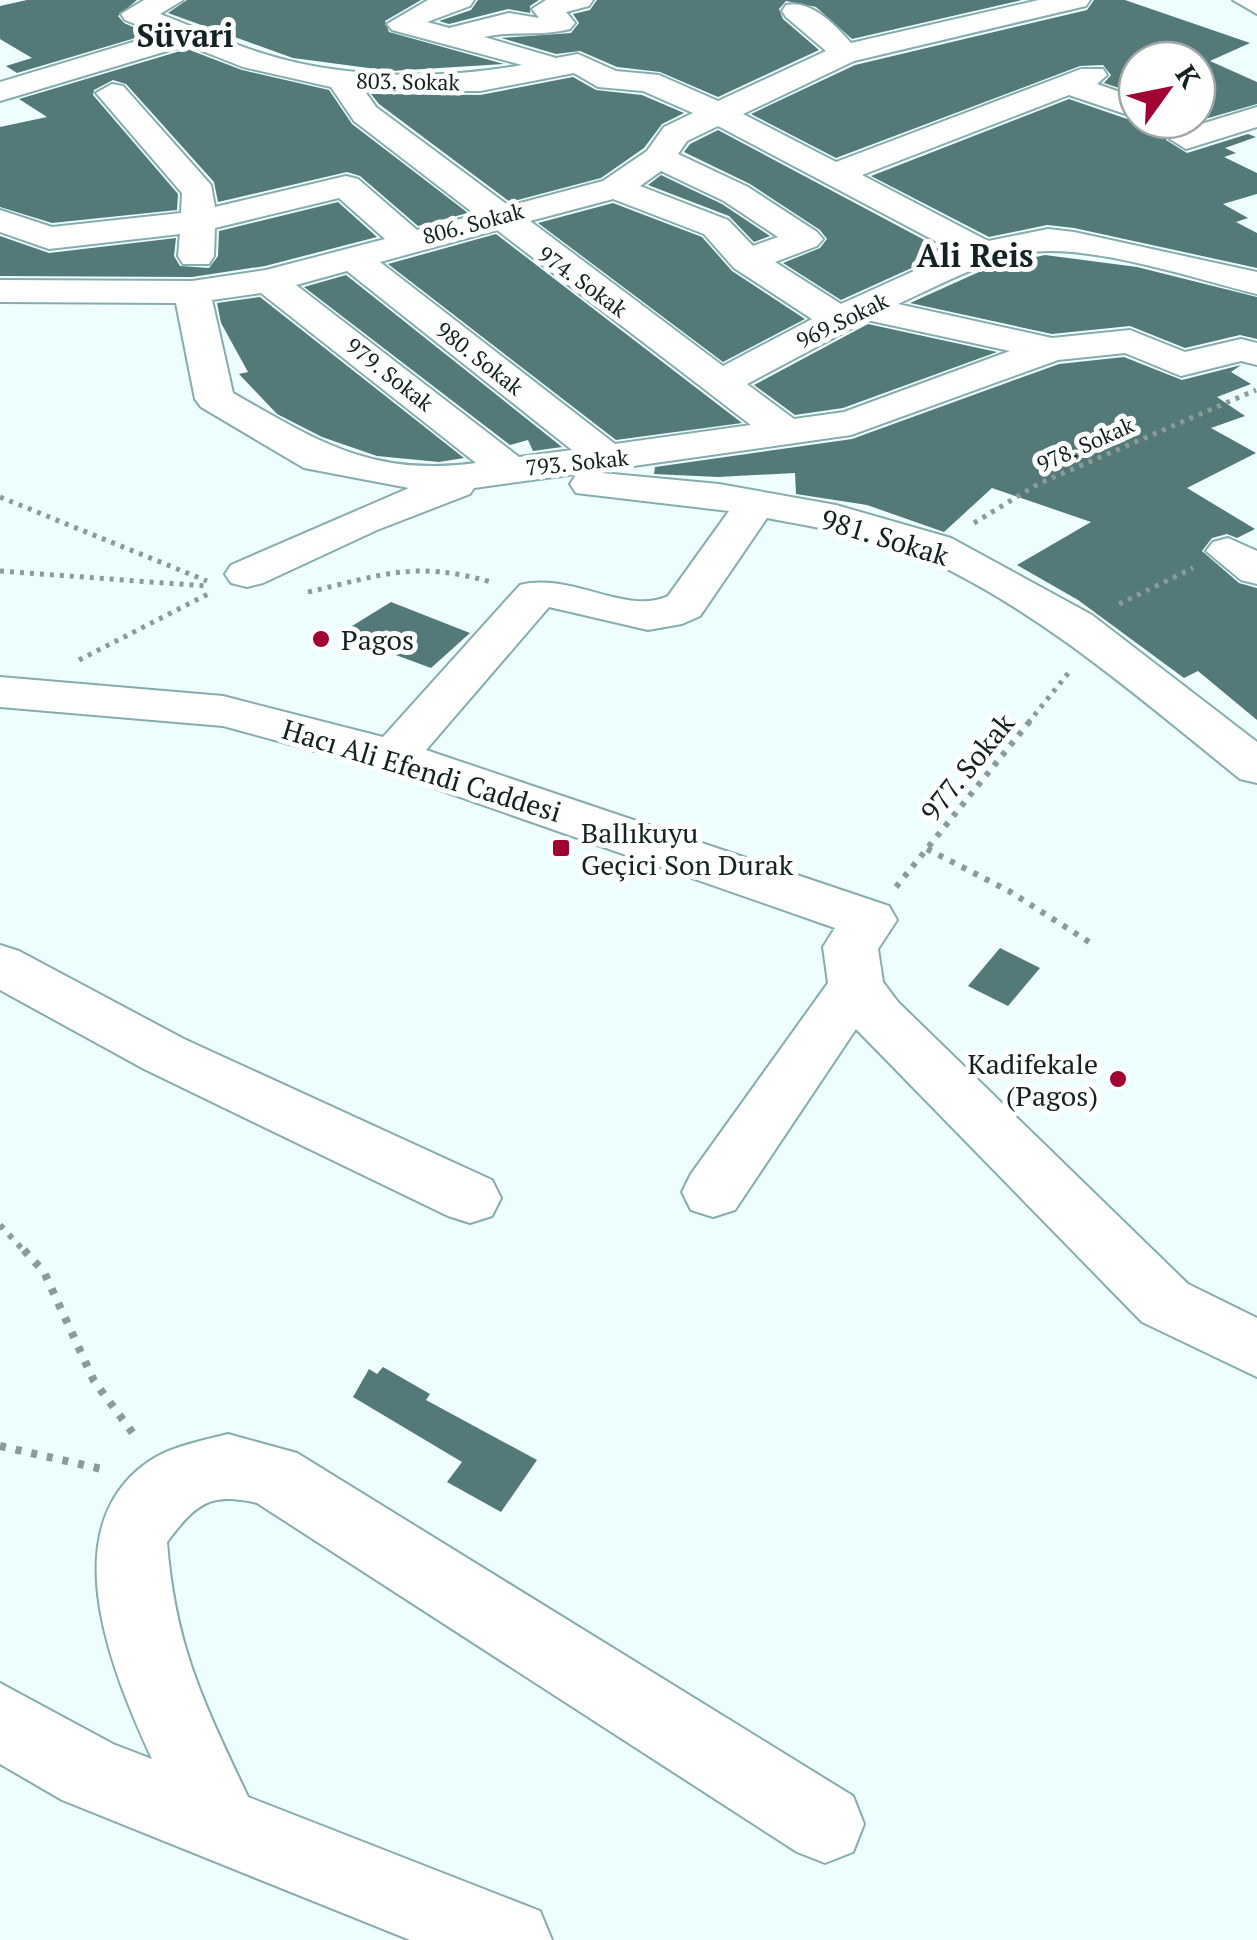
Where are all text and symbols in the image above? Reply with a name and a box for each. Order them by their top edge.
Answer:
district label: Süvari [136,14,234,56]
north arrow [1117,40,1217,140]
text: K [1167,58,1209,95]
street label: 803. Sokak [356,66,461,96]
street label: 806. Sokak [419,195,527,250]
district label: Ali Reis [916,234,1034,276]
street label: 974. Sokak [533,239,634,324]
street label: 969.Sokak [791,285,893,355]
street label: 980. Sokak [430,315,530,402]
street label: 979. Sokak [340,331,440,418]
street label: 978. Sokak [1032,409,1139,478]
street label: 793. Sokak [524,442,631,482]
street label: 981. Sokak [817,500,954,574]
place label: Pagos [341,621,414,658]
marker: Pagos [310,628,332,650]
street label: 977. Sokak [912,705,1022,829]
street label: Hacı Ali Efendi Caddesi [278,710,566,830]
place label: Ballıkuyu Geçici Son Durak [581,814,794,883]
marker: Ballıkuyu Geçici Son Durak [550,837,572,859]
place label: Kadifekale (Pagos) [968,1045,1098,1114]
marker: Kadifekale (Pagos) [1107,1068,1129,1090]

